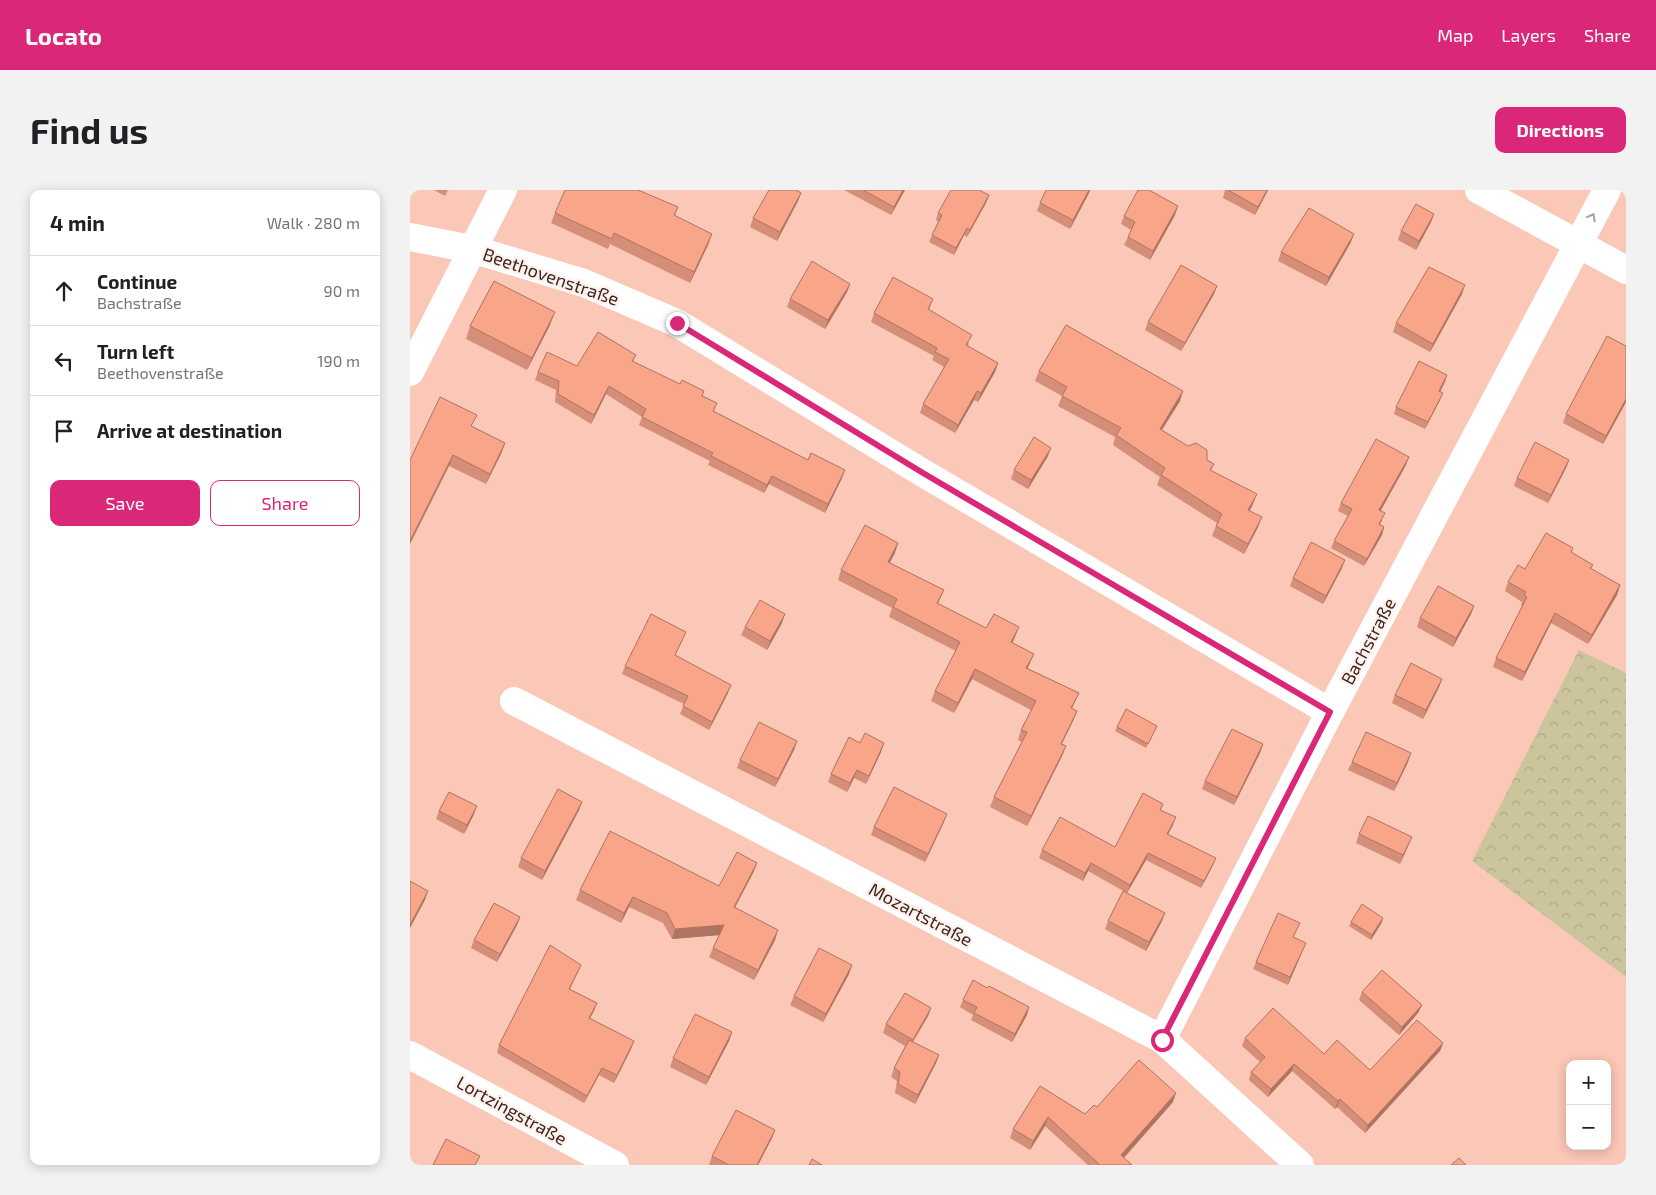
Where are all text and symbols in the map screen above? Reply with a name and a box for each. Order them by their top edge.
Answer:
text: Locato [25,21,102,50]
text: Map [1437,24,1473,46]
text: Layers [1501,24,1556,46]
text: Share [1584,24,1631,46]
button: Directions [1495,107,1626,153]
text: Find us [30,109,148,151]
text: 4 min [50,210,105,235]
text: Walk · 280 m [267,213,360,232]
one-way arrow [1586,213,1596,222]
street label: Beethovenstraße [480,242,622,310]
text: Continue [97,270,177,293]
icon: ahead [50,277,78,305]
text: 90 m [324,281,360,300]
text: Bachstraße [97,293,182,312]
route end [666,312,689,335]
text: Turn left [97,340,174,363]
icon: left [50,347,78,375]
text: 190 m [317,351,360,370]
text: Beethovenstraße [97,363,224,382]
icon: arrive [50,417,78,445]
text: Arrive at destination [97,419,282,442]
button: Save [50,480,200,526]
button: Share [210,480,360,526]
street label: Bachstraße [1336,594,1400,688]
street label: Mozartstraße [865,878,977,950]
route start [1151,1029,1174,1052]
map controls [1566,1060,1611,1150]
button: + [1566,1060,1611,1105]
street label: Lortzingstraße [453,1071,571,1149]
button: − [1566,1105,1611,1150]

